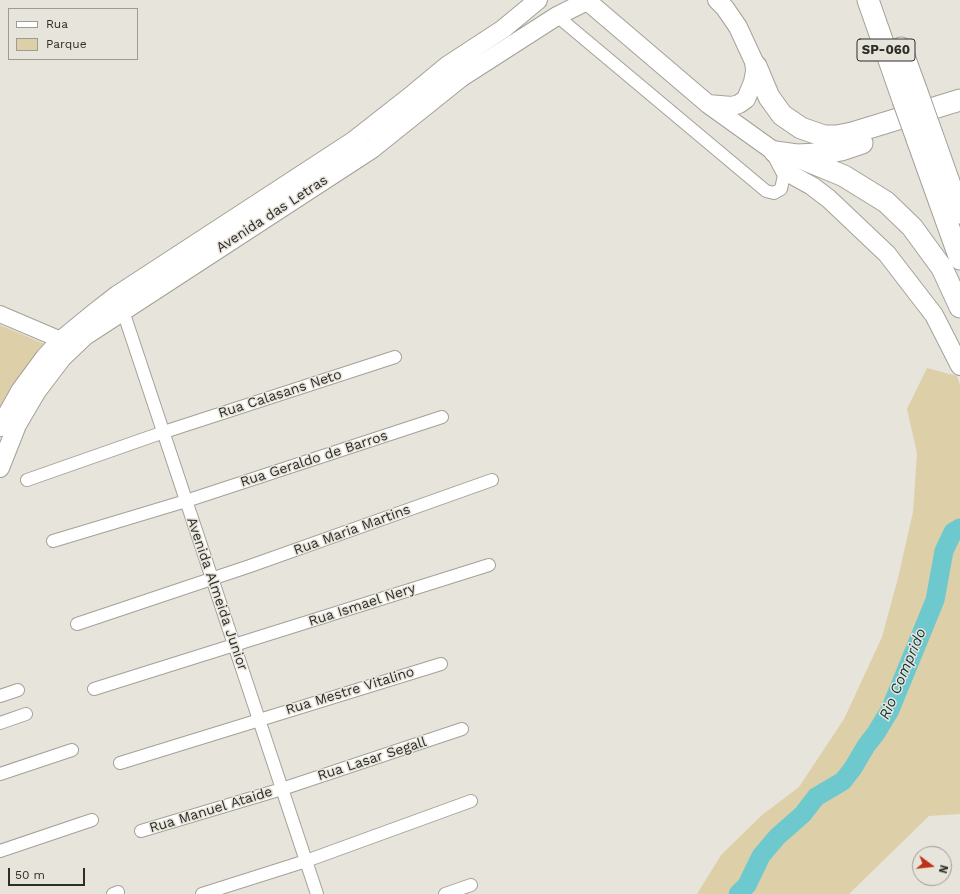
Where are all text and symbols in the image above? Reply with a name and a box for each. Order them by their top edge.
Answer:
legend [8,8,138,60]
text: Rua [46,17,68,31]
text: Parque [46,37,87,51]
road number: SP-060 [857,39,915,61]
street label: Avenida das Letras [213,172,331,256]
street label: Rua Calasans Neto [216,366,344,422]
street label: Rua Geraldo de Barros [238,427,390,491]
street label: Rua Maria Martins [291,501,413,559]
street label: Avenida Almeida Junior [183,515,251,673]
street label: Rua Ismael Nery [306,580,418,630]
water label: Rio Comprido [876,626,930,722]
street label: Rua Mestre Vitalino [284,663,416,719]
street label: Rua Lasar Segall [315,733,429,785]
street label: Rua Manuel Ataide [147,783,275,837]
north arrow [912,846,952,886]
scale bar [10,860,87,886]
text: N [936,863,950,875]
text: 50 m [15,868,45,882]

